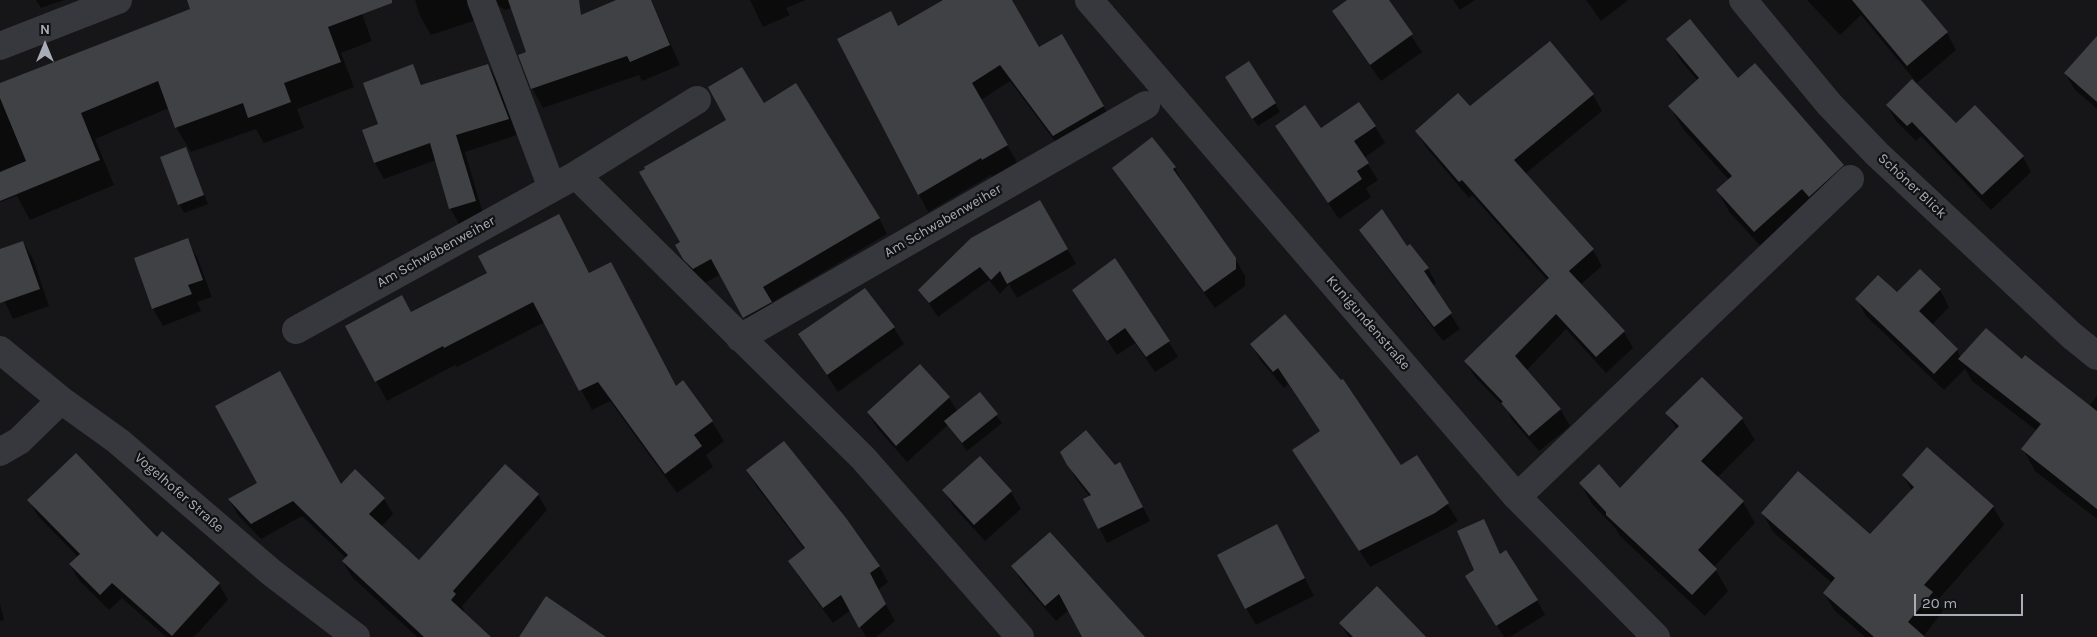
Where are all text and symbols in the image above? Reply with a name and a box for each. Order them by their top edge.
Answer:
north arrow [20,20,70,70]
text: N [40,21,50,38]
street label: Schöner Blick [1874,150,1950,222]
street label: Am Schwabenweiher [881,181,1005,261]
street label: Am Schwabenweiher [374,213,498,291]
street label: Kunigundenstraße [1322,272,1414,374]
street label: Vogelhofer Straße [131,450,227,536]
scale bar [1917,584,2026,616]
text: 20 m [1922,594,1957,612]

